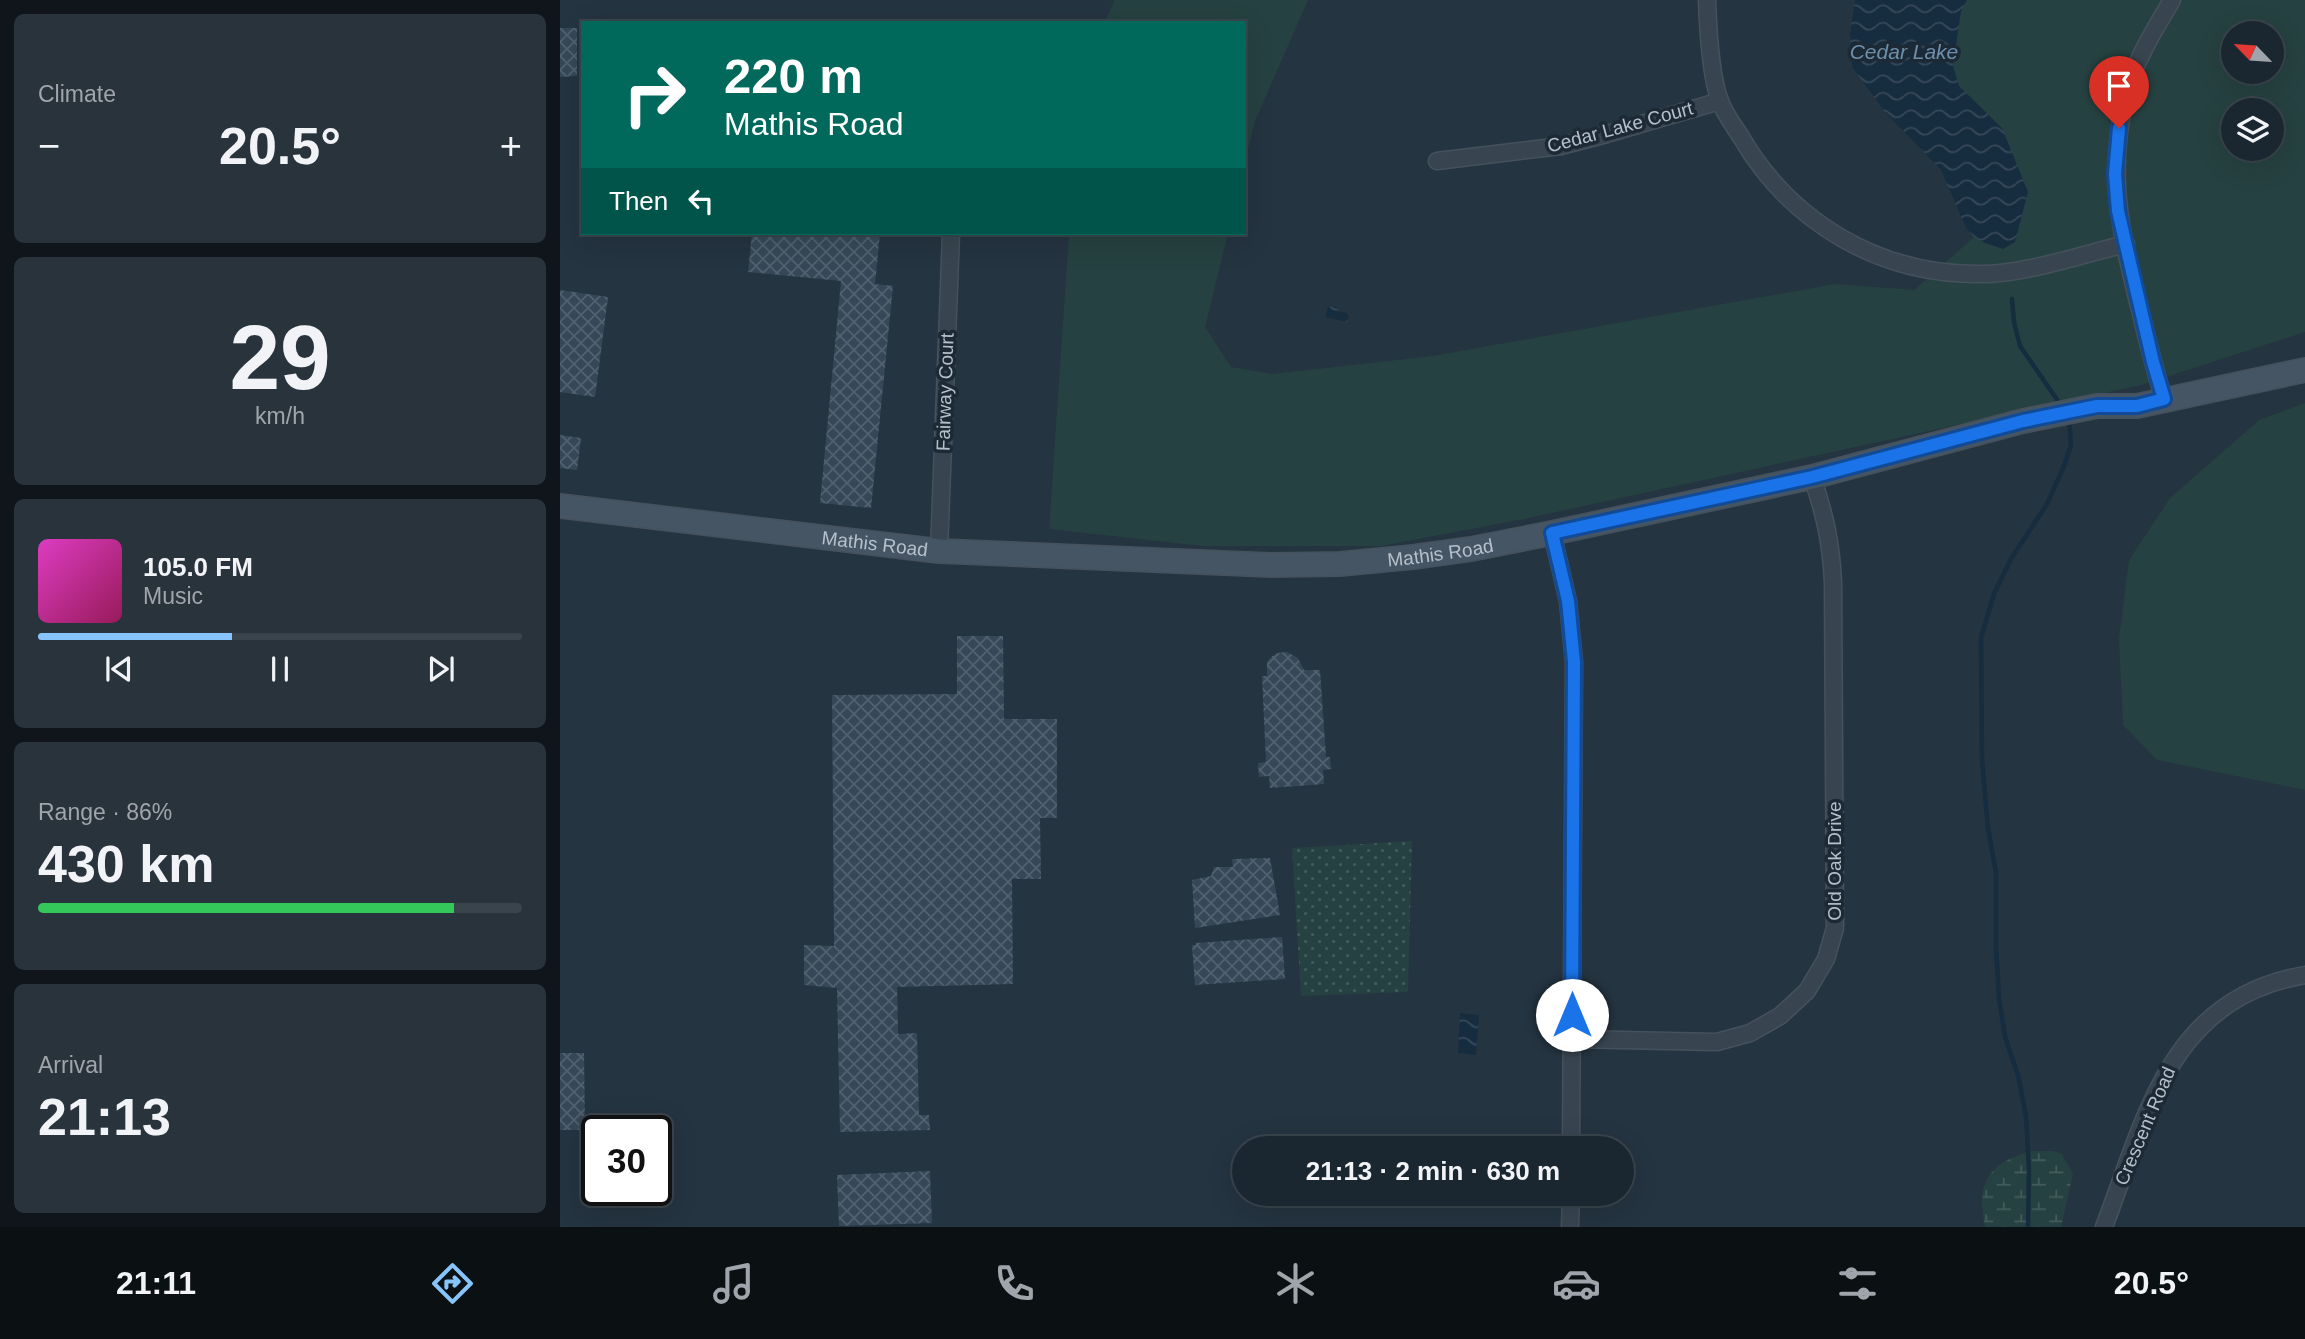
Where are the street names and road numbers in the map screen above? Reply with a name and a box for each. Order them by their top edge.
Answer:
street label: Cedar Lake Court [1545,97,1696,157]
street label: Fairway Court [932,332,958,451]
street label: Mathis Road [821,527,929,560]
street label: Mathis Road [1386,534,1495,570]
street label: Old Oak Drive [1824,801,1845,921]
street label: Crescent Road [2111,1064,2179,1188]

